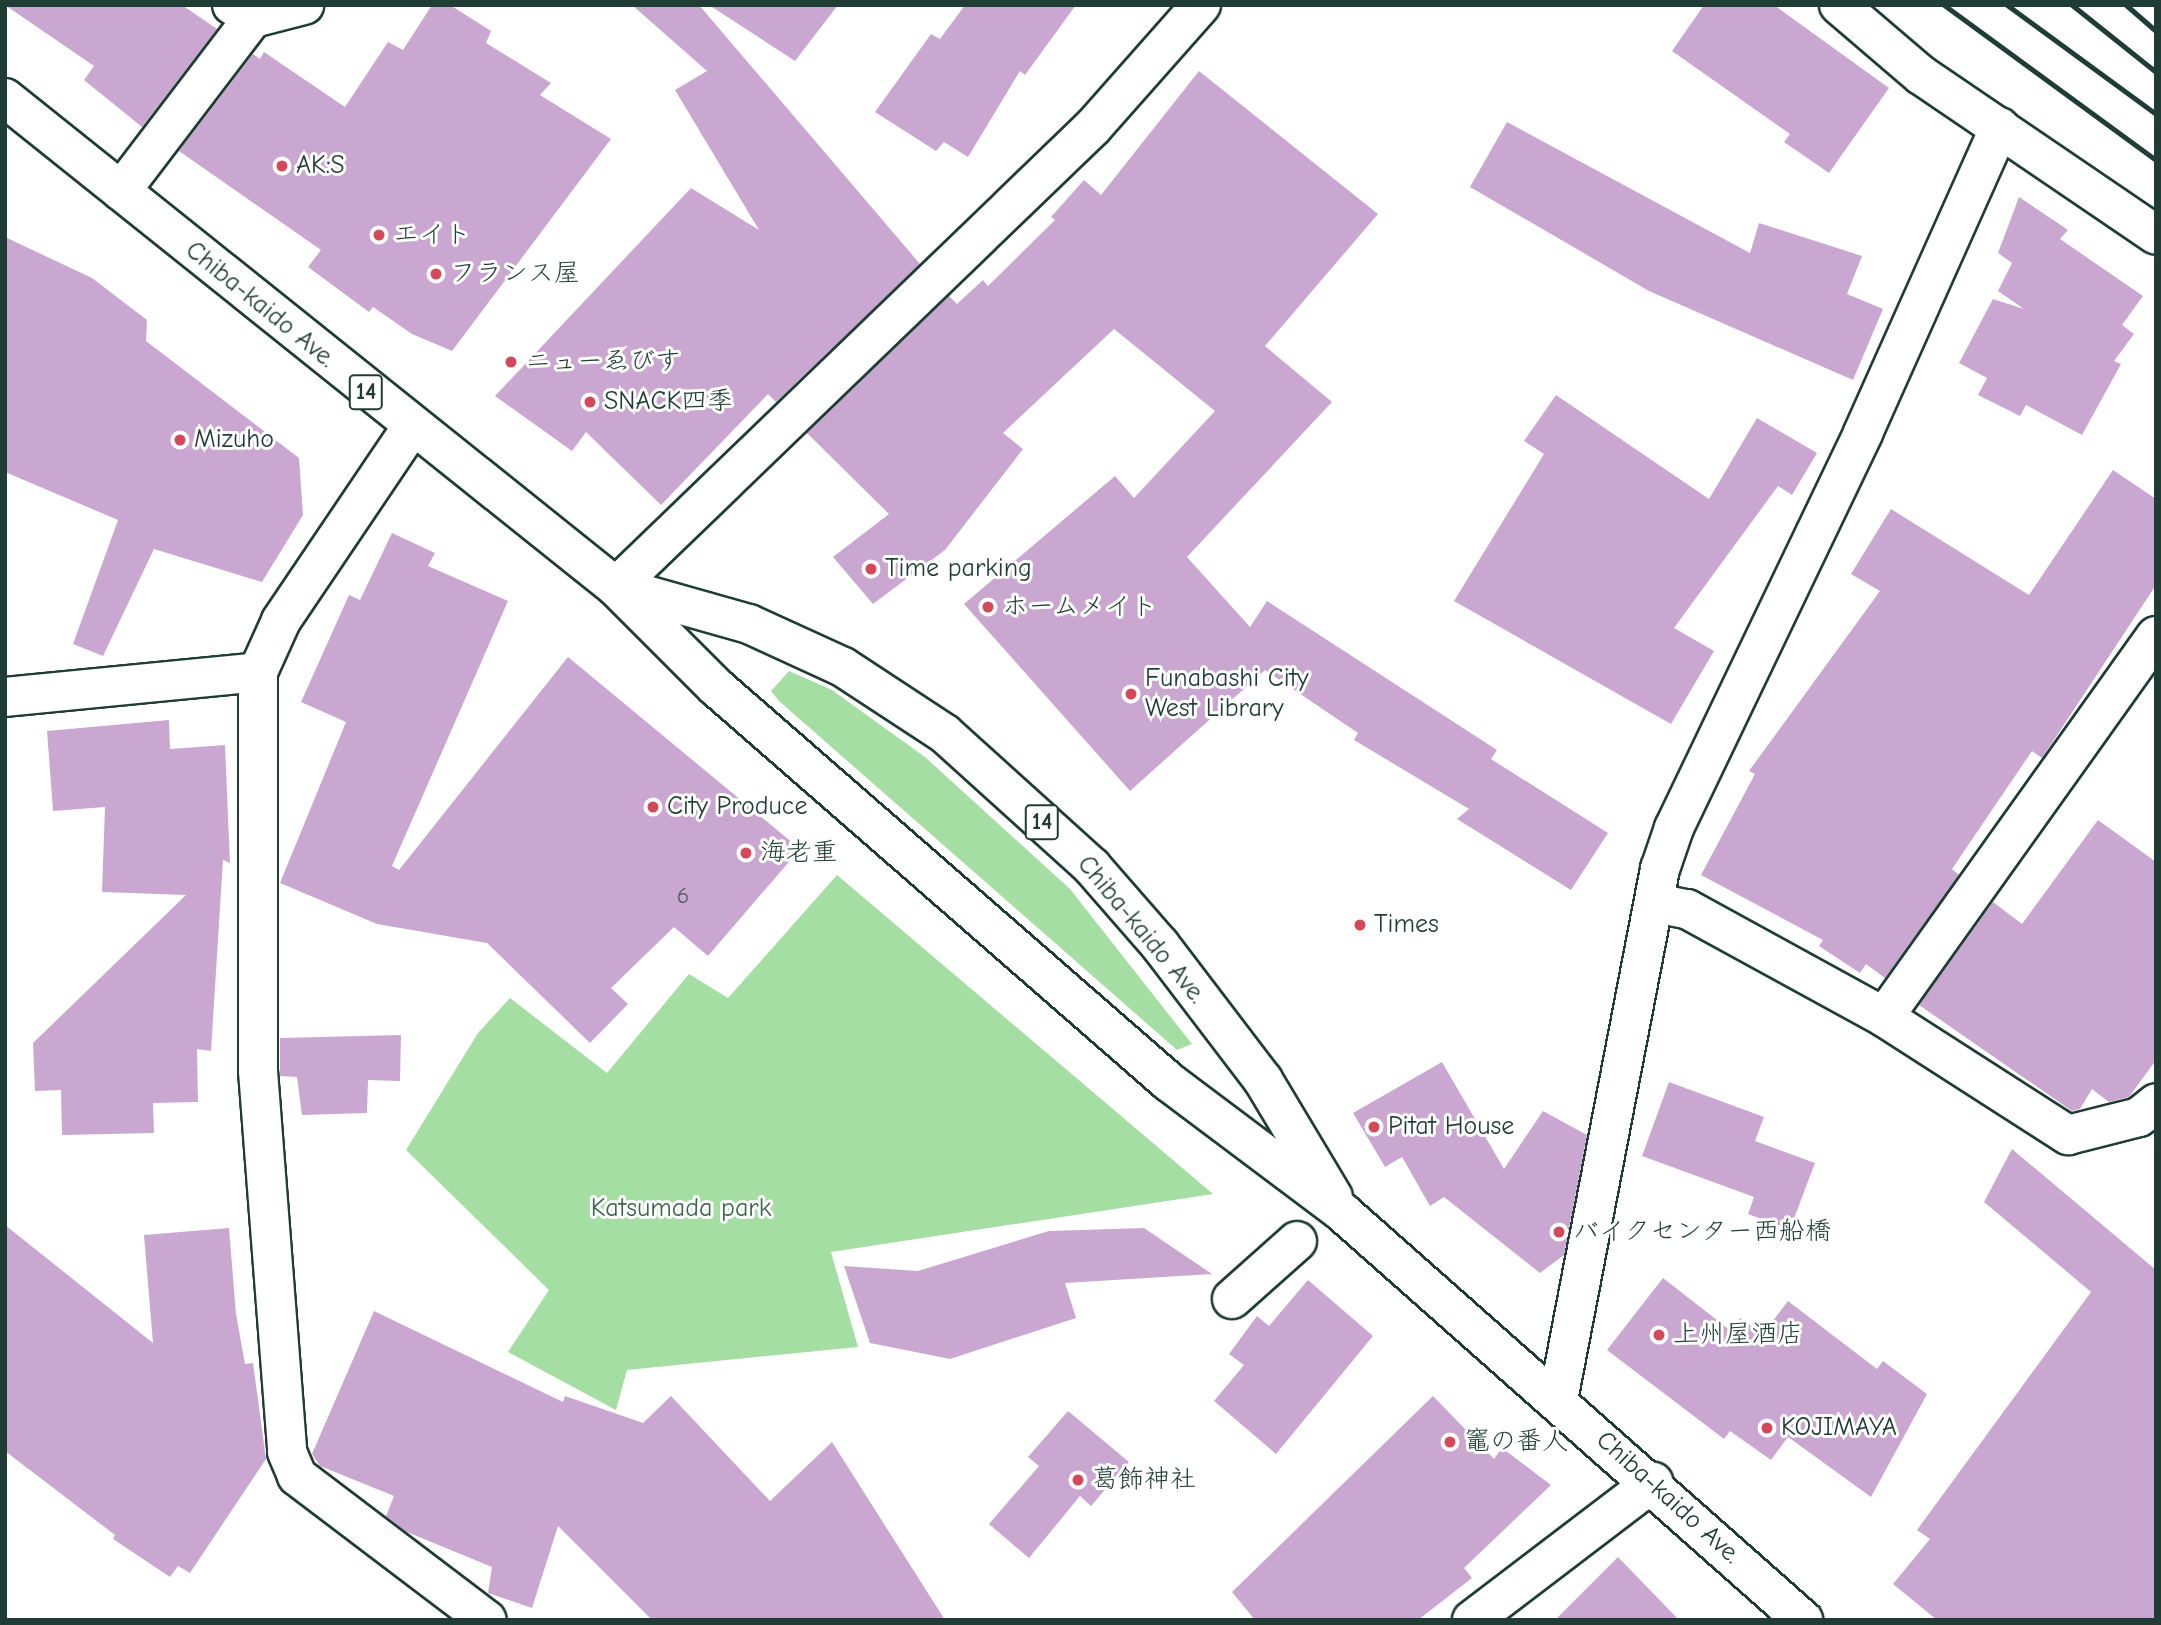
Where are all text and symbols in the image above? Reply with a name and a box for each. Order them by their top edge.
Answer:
place label: AK:S [296,150,345,182]
marker: AK:S [274,158,290,174]
place label: エイト [393,219,471,251]
marker: エイト [371,227,387,243]
street label: Chiba-kaido Ave. [179,235,341,375]
place label: フランス屋 [450,258,580,290]
marker: フランス屋 [428,266,444,282]
place label: ニューゑびす [525,346,681,378]
marker: ニューゑびす [503,354,519,370]
road number: 14 [348,372,384,412]
place label: SNACK四季 [604,386,733,418]
marker: SNACK四季 [582,394,598,410]
place label: Mizuho [194,424,274,456]
marker: Mizuho [172,432,188,448]
place label: Time parking [885,553,1032,585]
marker: Time parking [863,561,879,577]
place label: ホームメイト [1002,591,1158,623]
marker: ホームメイト [980,599,996,615]
place label: Funabashi City West Library [1145,663,1309,724]
marker: Funabashi City West Library [1123,686,1139,702]
place label: City Produce [667,791,807,823]
marker: City Produce [645,799,661,815]
road number: 14 [1024,802,1060,842]
place label: 海老重 [760,837,838,869]
marker: 海老重 [738,845,754,861]
street label: Chiba-kaido Ave. [1070,850,1212,1010]
house number: 6 [677,882,689,910]
place label: Times [1374,909,1439,941]
marker: Times [1352,917,1368,933]
place label: Pitat House [1388,1111,1514,1143]
marker: Pitat House [1366,1119,1382,1135]
park label: Katsumada park [591,1193,771,1225]
place label: バイクセンター西船橋 [1573,1216,1833,1248]
marker: バイクセンター西船橋 [1551,1224,1567,1240]
place label: 上州屋酒店 [1673,1319,1803,1351]
marker: 上州屋酒店 [1651,1327,1667,1343]
place label: KOJIMAYA [1781,1412,1897,1444]
marker: KOJIMAYA [1759,1420,1775,1436]
street label: Chiba-kaido Ave. [1589,1425,1747,1571]
place label: 竈の番人 [1464,1426,1568,1458]
marker: 竈の番人 [1442,1434,1458,1450]
place label: 葛飾神社 [1092,1464,1196,1496]
marker: 葛飾神社 [1070,1472,1086,1488]

